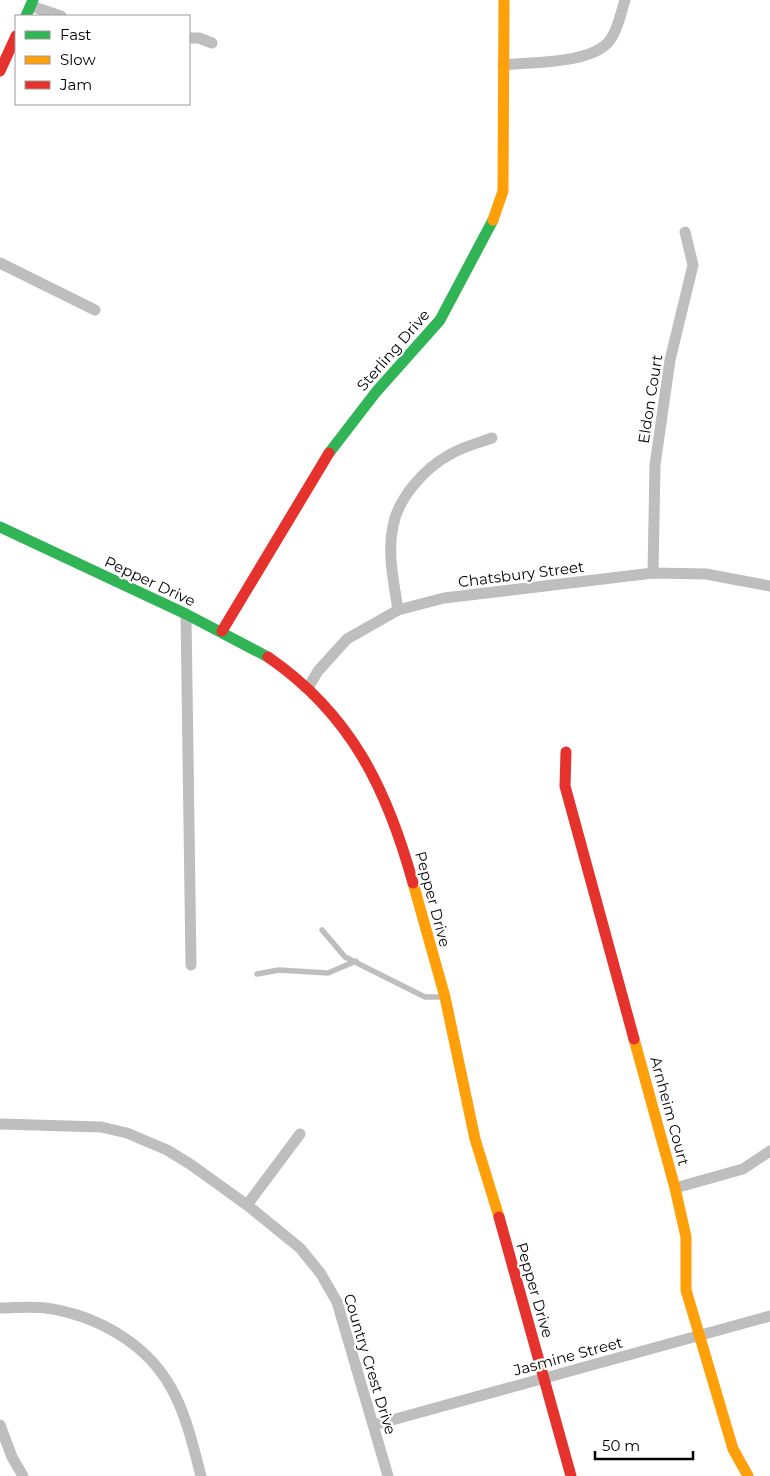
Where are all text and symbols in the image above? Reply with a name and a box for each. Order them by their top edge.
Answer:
legend [15,15,190,105]
text: Fast [60,25,91,44]
text: Slow [60,50,96,69]
text: Jam [59,75,92,94]
street label: Sterling Drive [352,305,434,395]
street label: Eldon Court [634,353,666,445]
street label: Pepper Drive [101,552,199,610]
street label: Chatsbury Street [457,557,585,591]
street label: Pepper Drive [411,849,455,949]
street label: Arnheim Court [646,1054,694,1168]
street label: Pepper Drive [512,1240,558,1340]
street label: Country Crest Drive [340,1291,400,1437]
street label: Jasmine Street [510,1332,625,1380]
scale bar [595,1428,692,1460]
text: 50 m [602,1436,640,1455]

